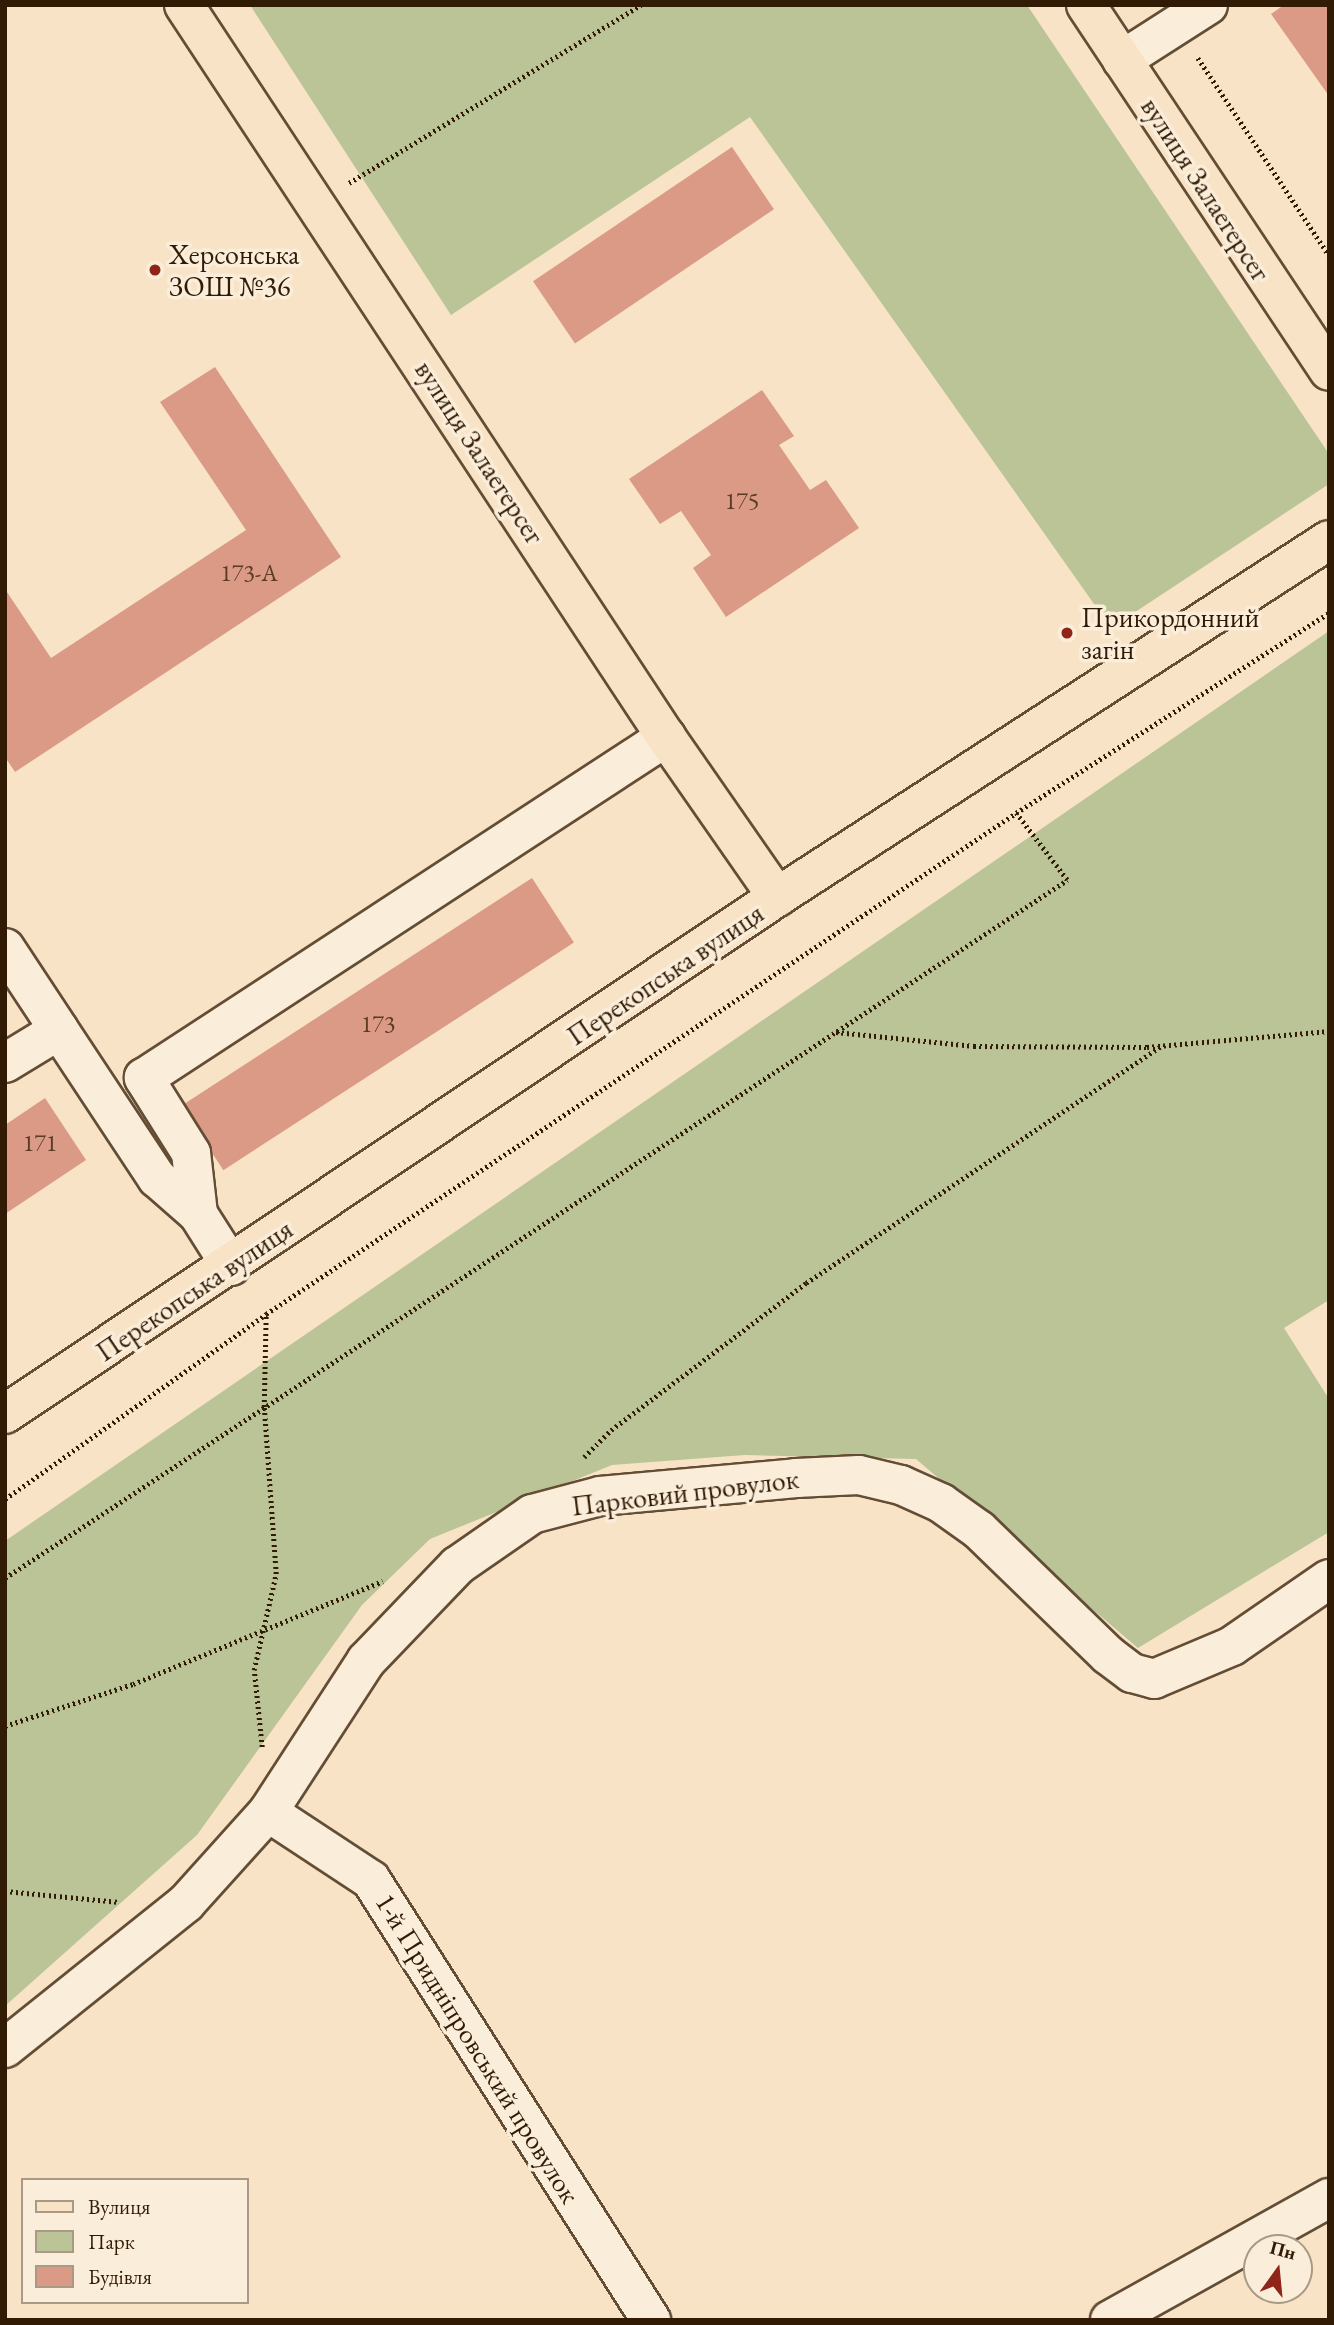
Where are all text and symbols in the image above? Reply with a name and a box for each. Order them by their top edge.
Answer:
street label: вулиця Залаегерсег [1134,91,1278,287]
place label: Херсонська ЗОШ №36 [169,237,300,303]
marker: Херсонська ЗОШ №36 [147,262,163,278]
street label: вулиця Залаегерсег [408,354,552,550]
house number: 175 [725,487,759,515]
house number: 173-А [220,559,278,587]
place label: Прикордонний загін [1081,600,1259,666]
marker: Прикордонний загін [1059,625,1075,641]
street label: Перекопська вулиця [560,896,770,1052]
house number: 173 [361,1010,395,1038]
house number: 171 [23,1129,57,1157]
street label: Перекопська вулиця [89,1212,299,1368]
street label: Парковий провулок [569,1461,801,1523]
street label: 1-й Придніпровський провулок [369,1887,587,2209]
legend [21,2178,248,2304]
text: Вулиця [88,2193,150,2220]
text: Парк [88,2228,135,2255]
north arrow [1243,2234,1313,2304]
text: Пн [1267,2235,1299,2266]
text: Будівля [88,2263,152,2290]

